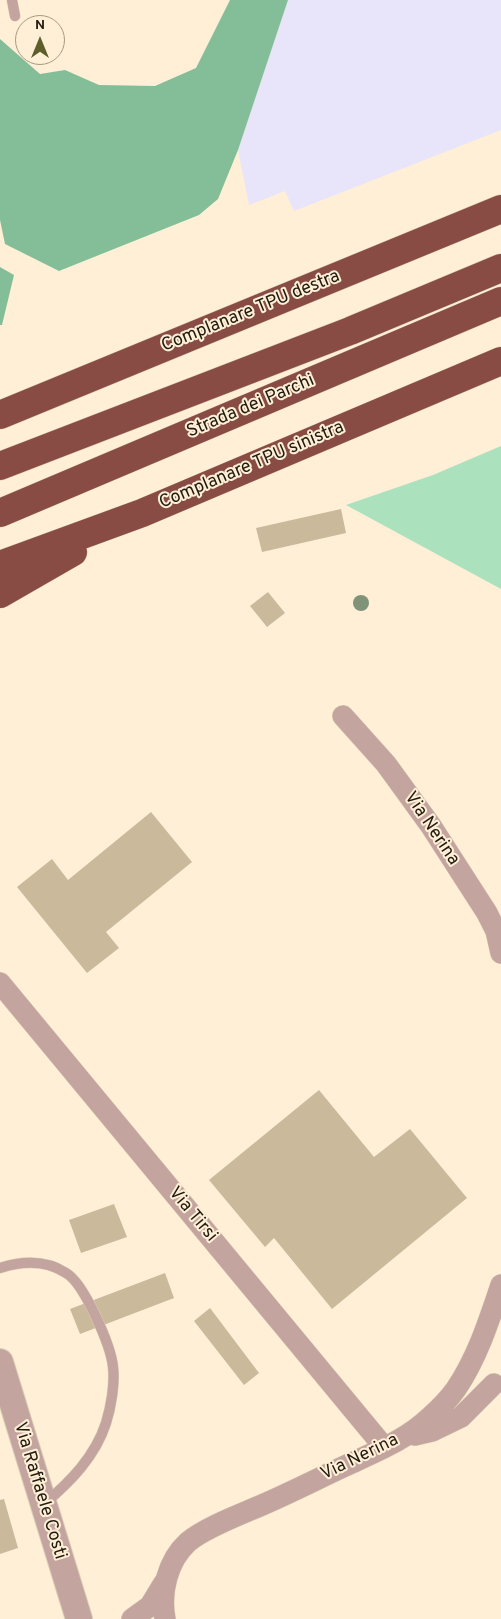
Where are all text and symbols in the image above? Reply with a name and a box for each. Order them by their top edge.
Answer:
north arrow [15,15,65,65]
text: N [35,17,45,34]
street label: Complanare TPU destra [159,266,343,358]
street label: Strada dei Parchi [184,370,318,444]
street label: Complanare TPU sinistra [156,417,348,515]
street label: Via Nerina [399,788,463,870]
street label: Via Tirsi [163,1183,221,1247]
street label: Via Raffaele Costi [8,1420,70,1562]
street label: Via Nerina [318,1430,402,1486]

